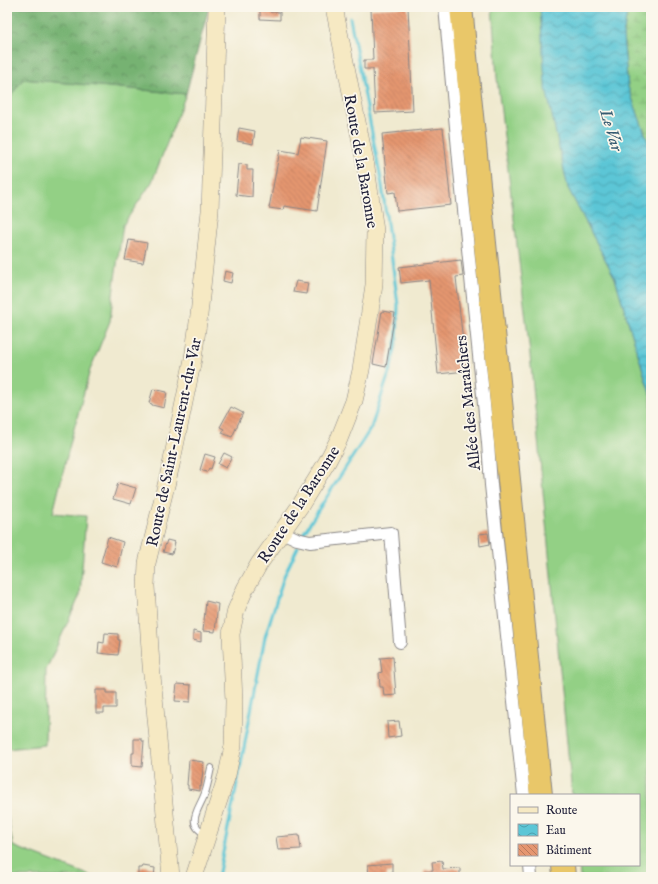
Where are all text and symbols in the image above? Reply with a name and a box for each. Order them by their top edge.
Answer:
street label: Route de la Baronne [338,93,382,230]
water label: Le Var [594,106,627,155]
street label: Allée des Maraîchers [452,334,486,472]
street label: Route de Saint-Laurent-du-Var [143,336,207,549]
street label: Route de la Baronne [254,443,345,567]
legend [510,794,640,866]
text: Route [546,803,578,818]
text: Eau [546,823,566,838]
text: Bâtiment [546,843,592,858]

